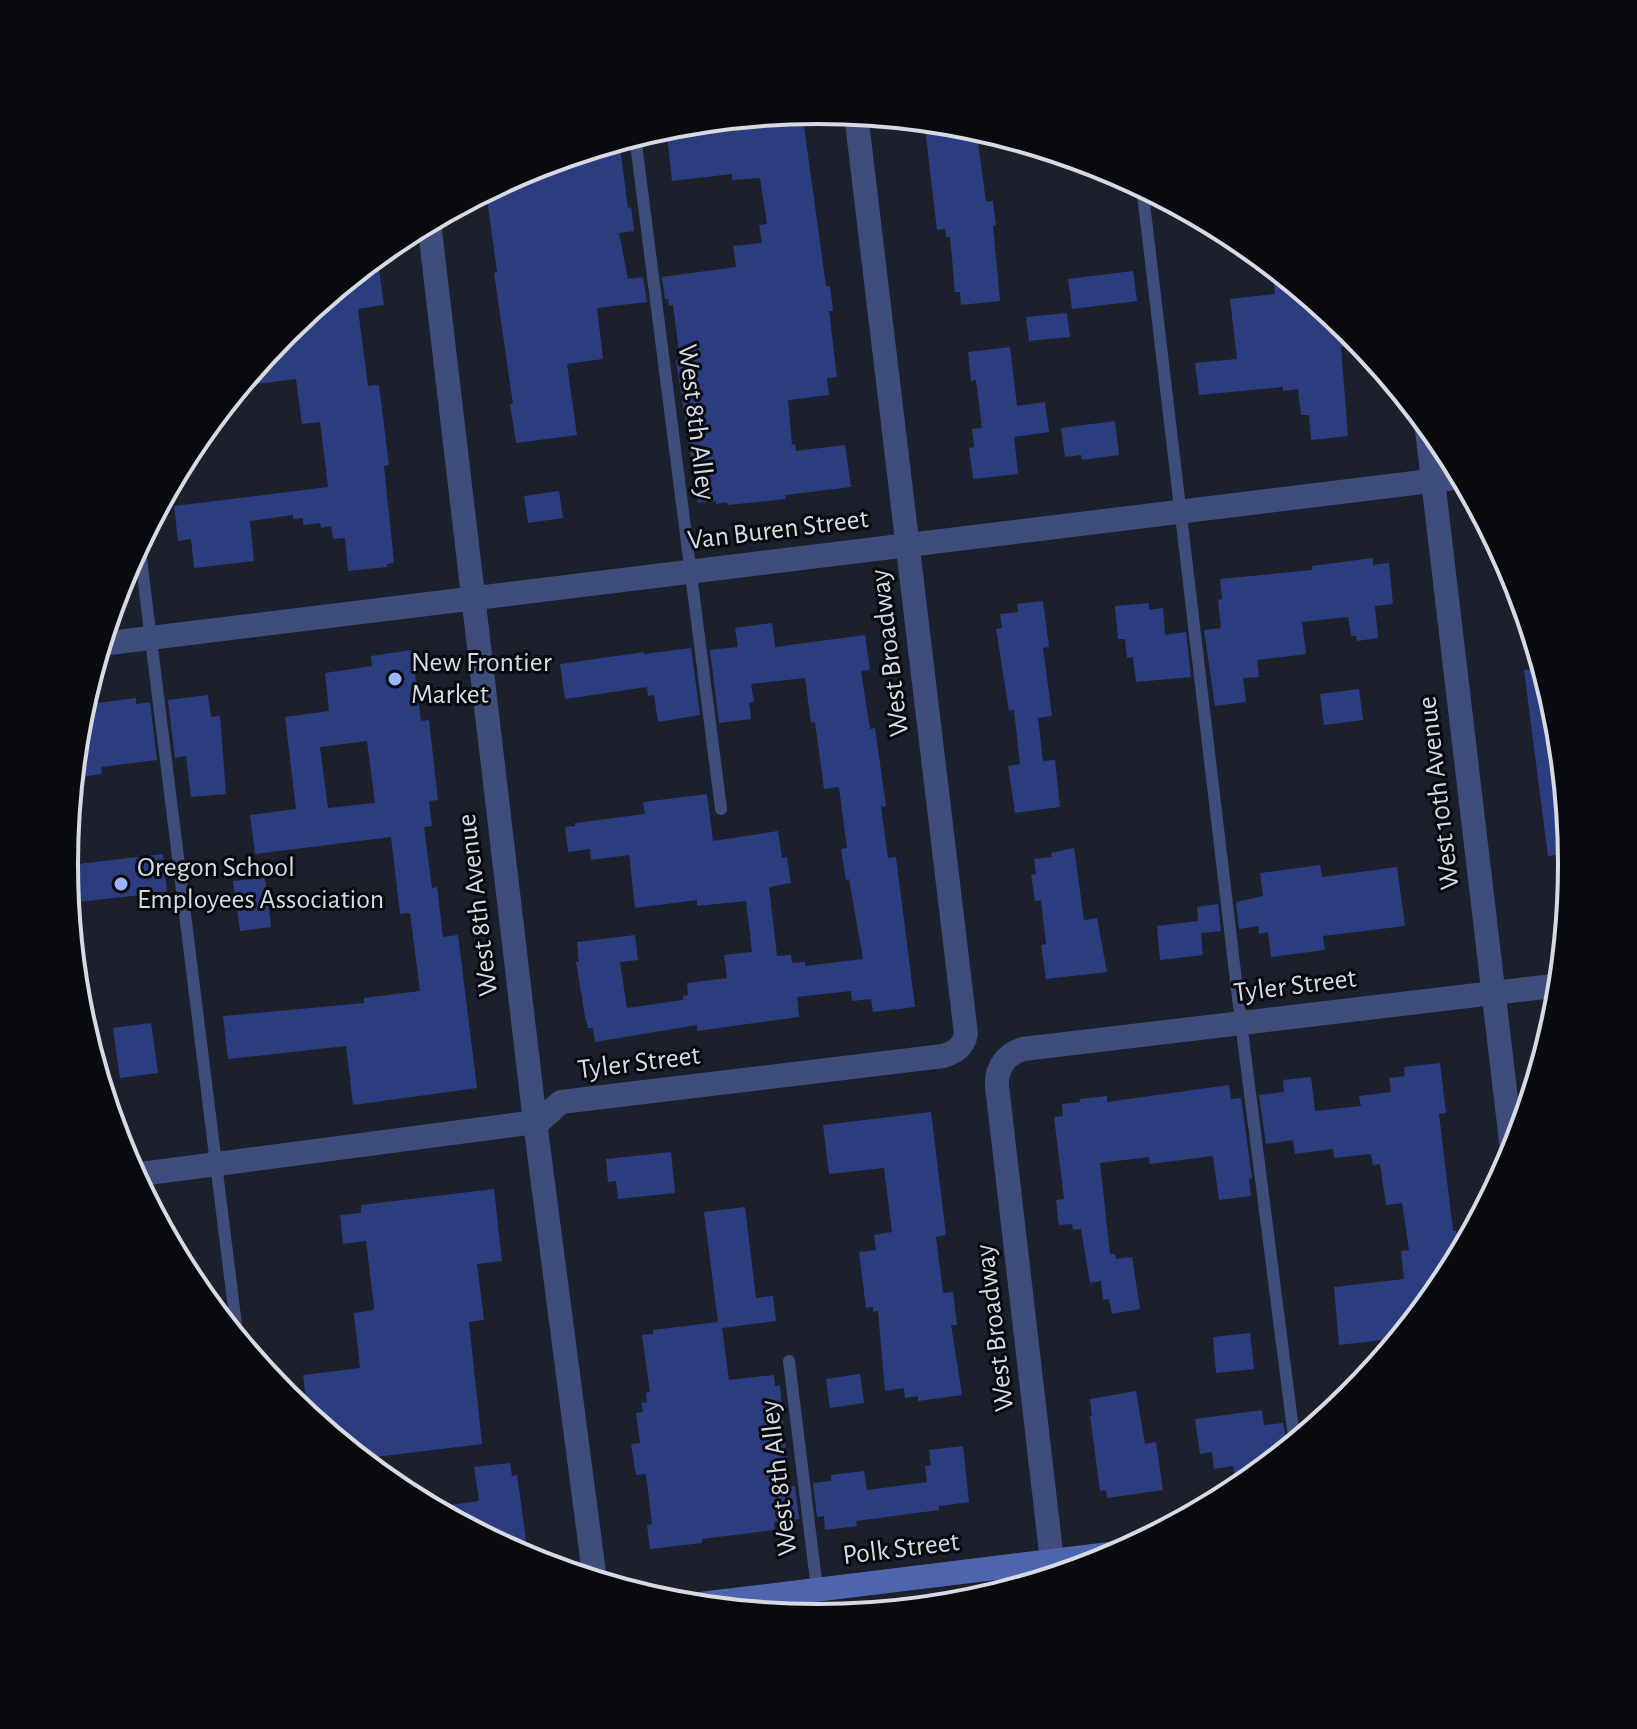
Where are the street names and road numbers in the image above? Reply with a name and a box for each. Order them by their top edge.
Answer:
street label: West 8th Alley [673,342,719,502]
street label: Van Buren Street [686,505,870,555]
street label: West Broadway [866,568,914,738]
street label: West 10th Avenue [1413,695,1465,891]
street label: West 8th Avenue [453,812,503,998]
street label: Tyler Street [1232,965,1358,1007]
street label: Tyler Street [576,1042,702,1084]
street label: West Broadway [971,1243,1019,1413]
street label: West 8th Alley [756,1398,802,1558]
street label: Polk Street [841,1528,961,1570]

